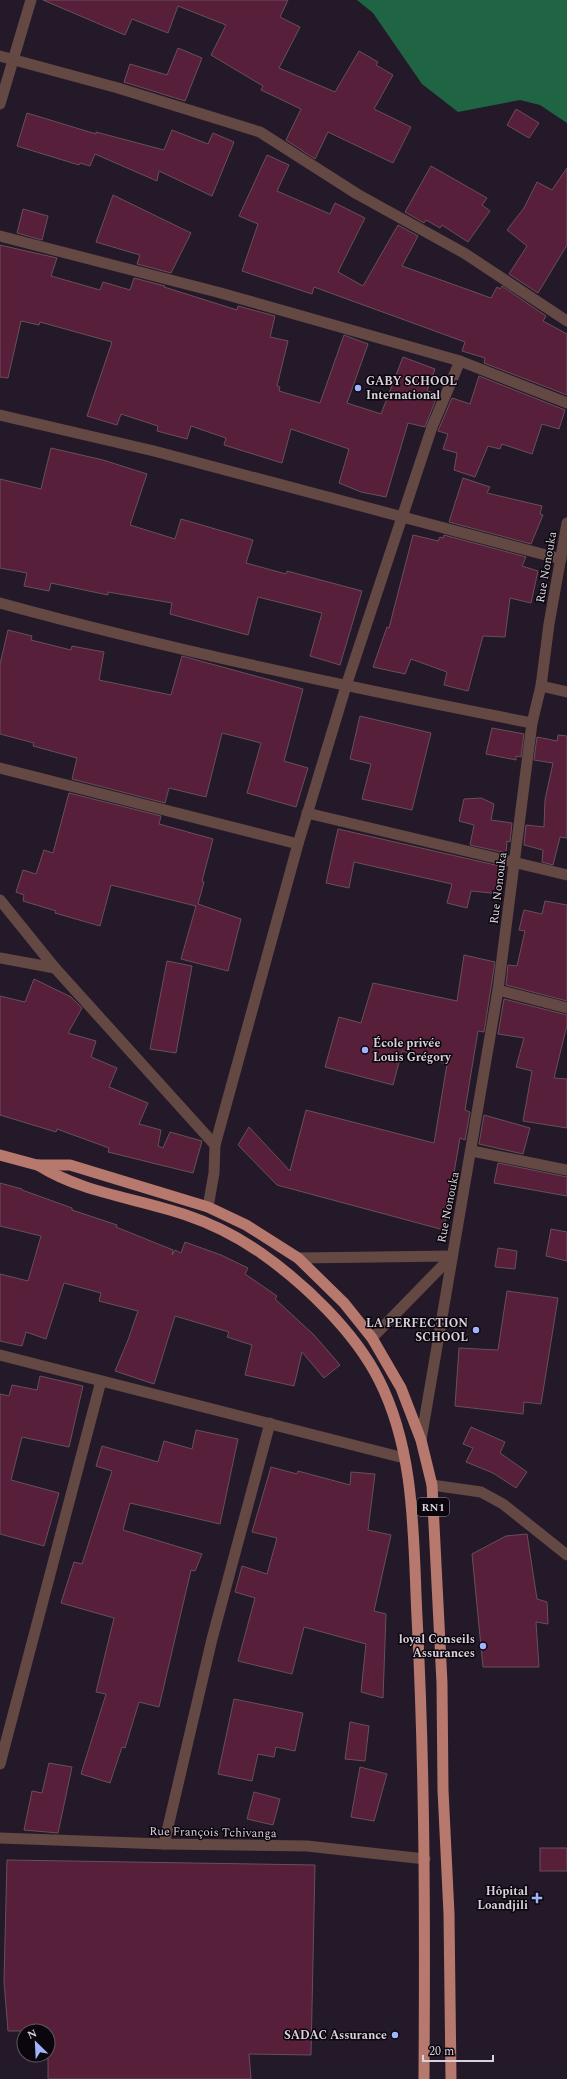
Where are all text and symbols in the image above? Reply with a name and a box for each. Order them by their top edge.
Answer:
place label: GABY SCHOOL International [366,372,457,405]
marker: GABY SCHOOL International [353,383,363,393]
street label: Rue Nonouka [531,530,562,604]
street label: Rue Nonouka [485,851,512,925]
place label: École privée Louis Grégory [373,1034,452,1067]
marker: École privée Louis Grégory [360,1045,370,1055]
street label: Rue Nonouka [432,1170,465,1244]
place label: LA PERFECTION SCHOOL [366,1314,468,1347]
marker: LA PERFECTION SCHOOL [471,1325,481,1335]
road number: RN1 [417,1498,449,1516]
place label: loyal Conseils Assurances [399,1630,475,1663]
marker: loyal Conseils Assurances [478,1641,488,1651]
street label: Rue François Tchivanga [149,1822,277,1843]
place label: Hôpital Loandjili [477,1882,528,1915]
marker: Hôpital Loandjili [531,1892,543,1904]
north arrow [16,2023,56,2063]
text: N [25,2025,40,2044]
place label: SADAC Assurance [284,2026,387,2045]
marker: SADAC Assurance [390,2030,400,2040]
scale bar [423,2037,493,2063]
text: 20 m [429,2042,454,2061]

